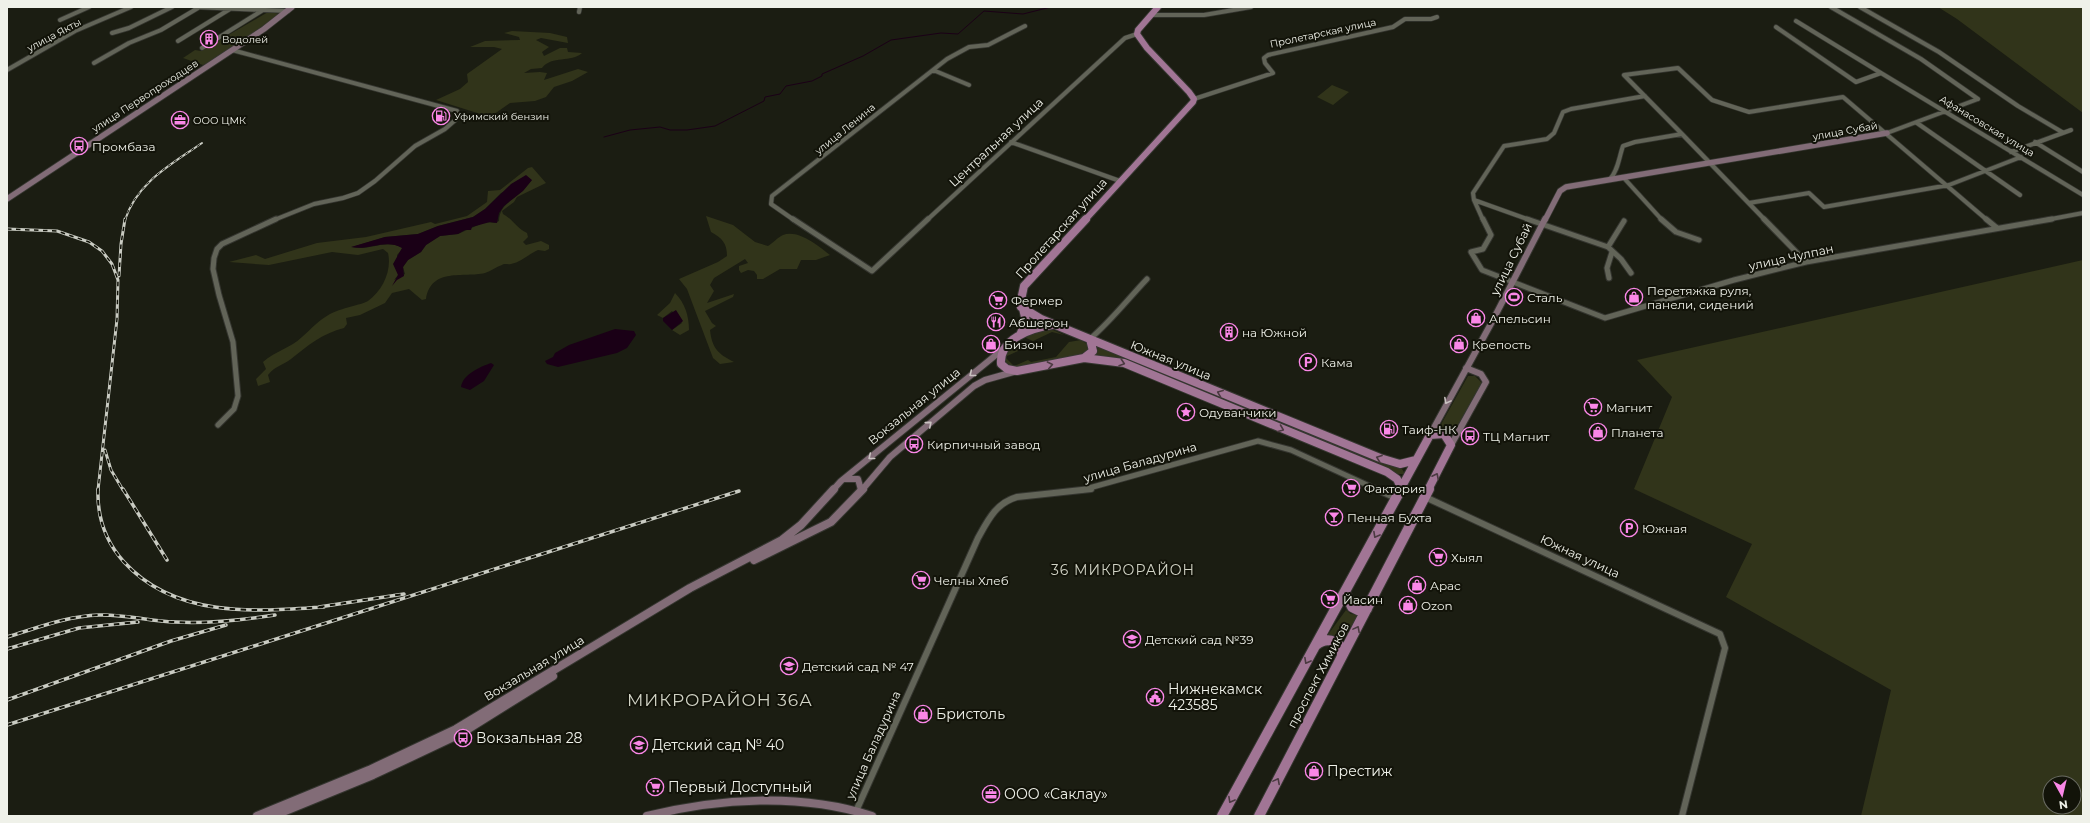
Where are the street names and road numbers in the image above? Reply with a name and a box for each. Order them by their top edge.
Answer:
street label: улица Якты [24,15,83,55]
street label: Пролетарская улица [1269,15,1377,51]
street label: улица Первопроходцев [88,57,201,136]
street label: Афанасовская улица [1937,92,2037,160]
street label: Центральная улица [946,94,1046,190]
street label: улица Ленина [811,101,878,158]
street label: улица Субай [1810,119,1879,143]
street label: Пролетарская улица [1012,175,1110,281]
street label: улица Субай [1487,220,1535,299]
street label: улица Чулпан [1746,241,1835,274]
street label: Южная улица [1128,337,1214,383]
street label: Вокзальная улица [865,364,963,448]
street label: улица Баладурина [1081,439,1198,486]
street label: Южная улица [1538,531,1622,581]
street label: проспект Химиков [1284,620,1352,730]
street label: Вокзальная улица [481,632,587,704]
street label: улица Баладурина [842,689,904,802]

